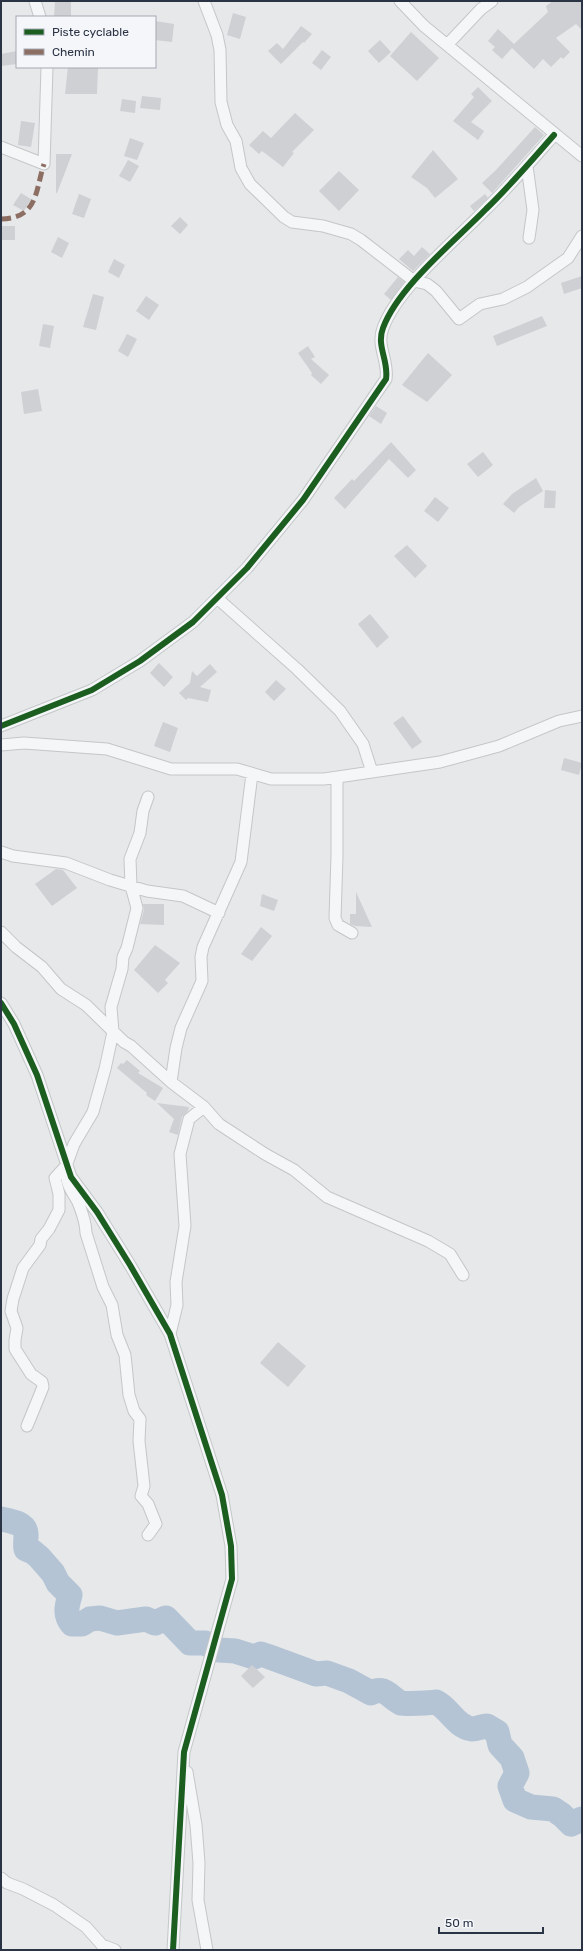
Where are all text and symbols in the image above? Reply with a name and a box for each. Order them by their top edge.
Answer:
legend [16,16,156,68]
text: Piste cyclable [52,25,129,39]
text: Chemin [52,45,95,59]
scale bar [439,1909,543,1935]
text: 50 m [445,1916,473,1930]

